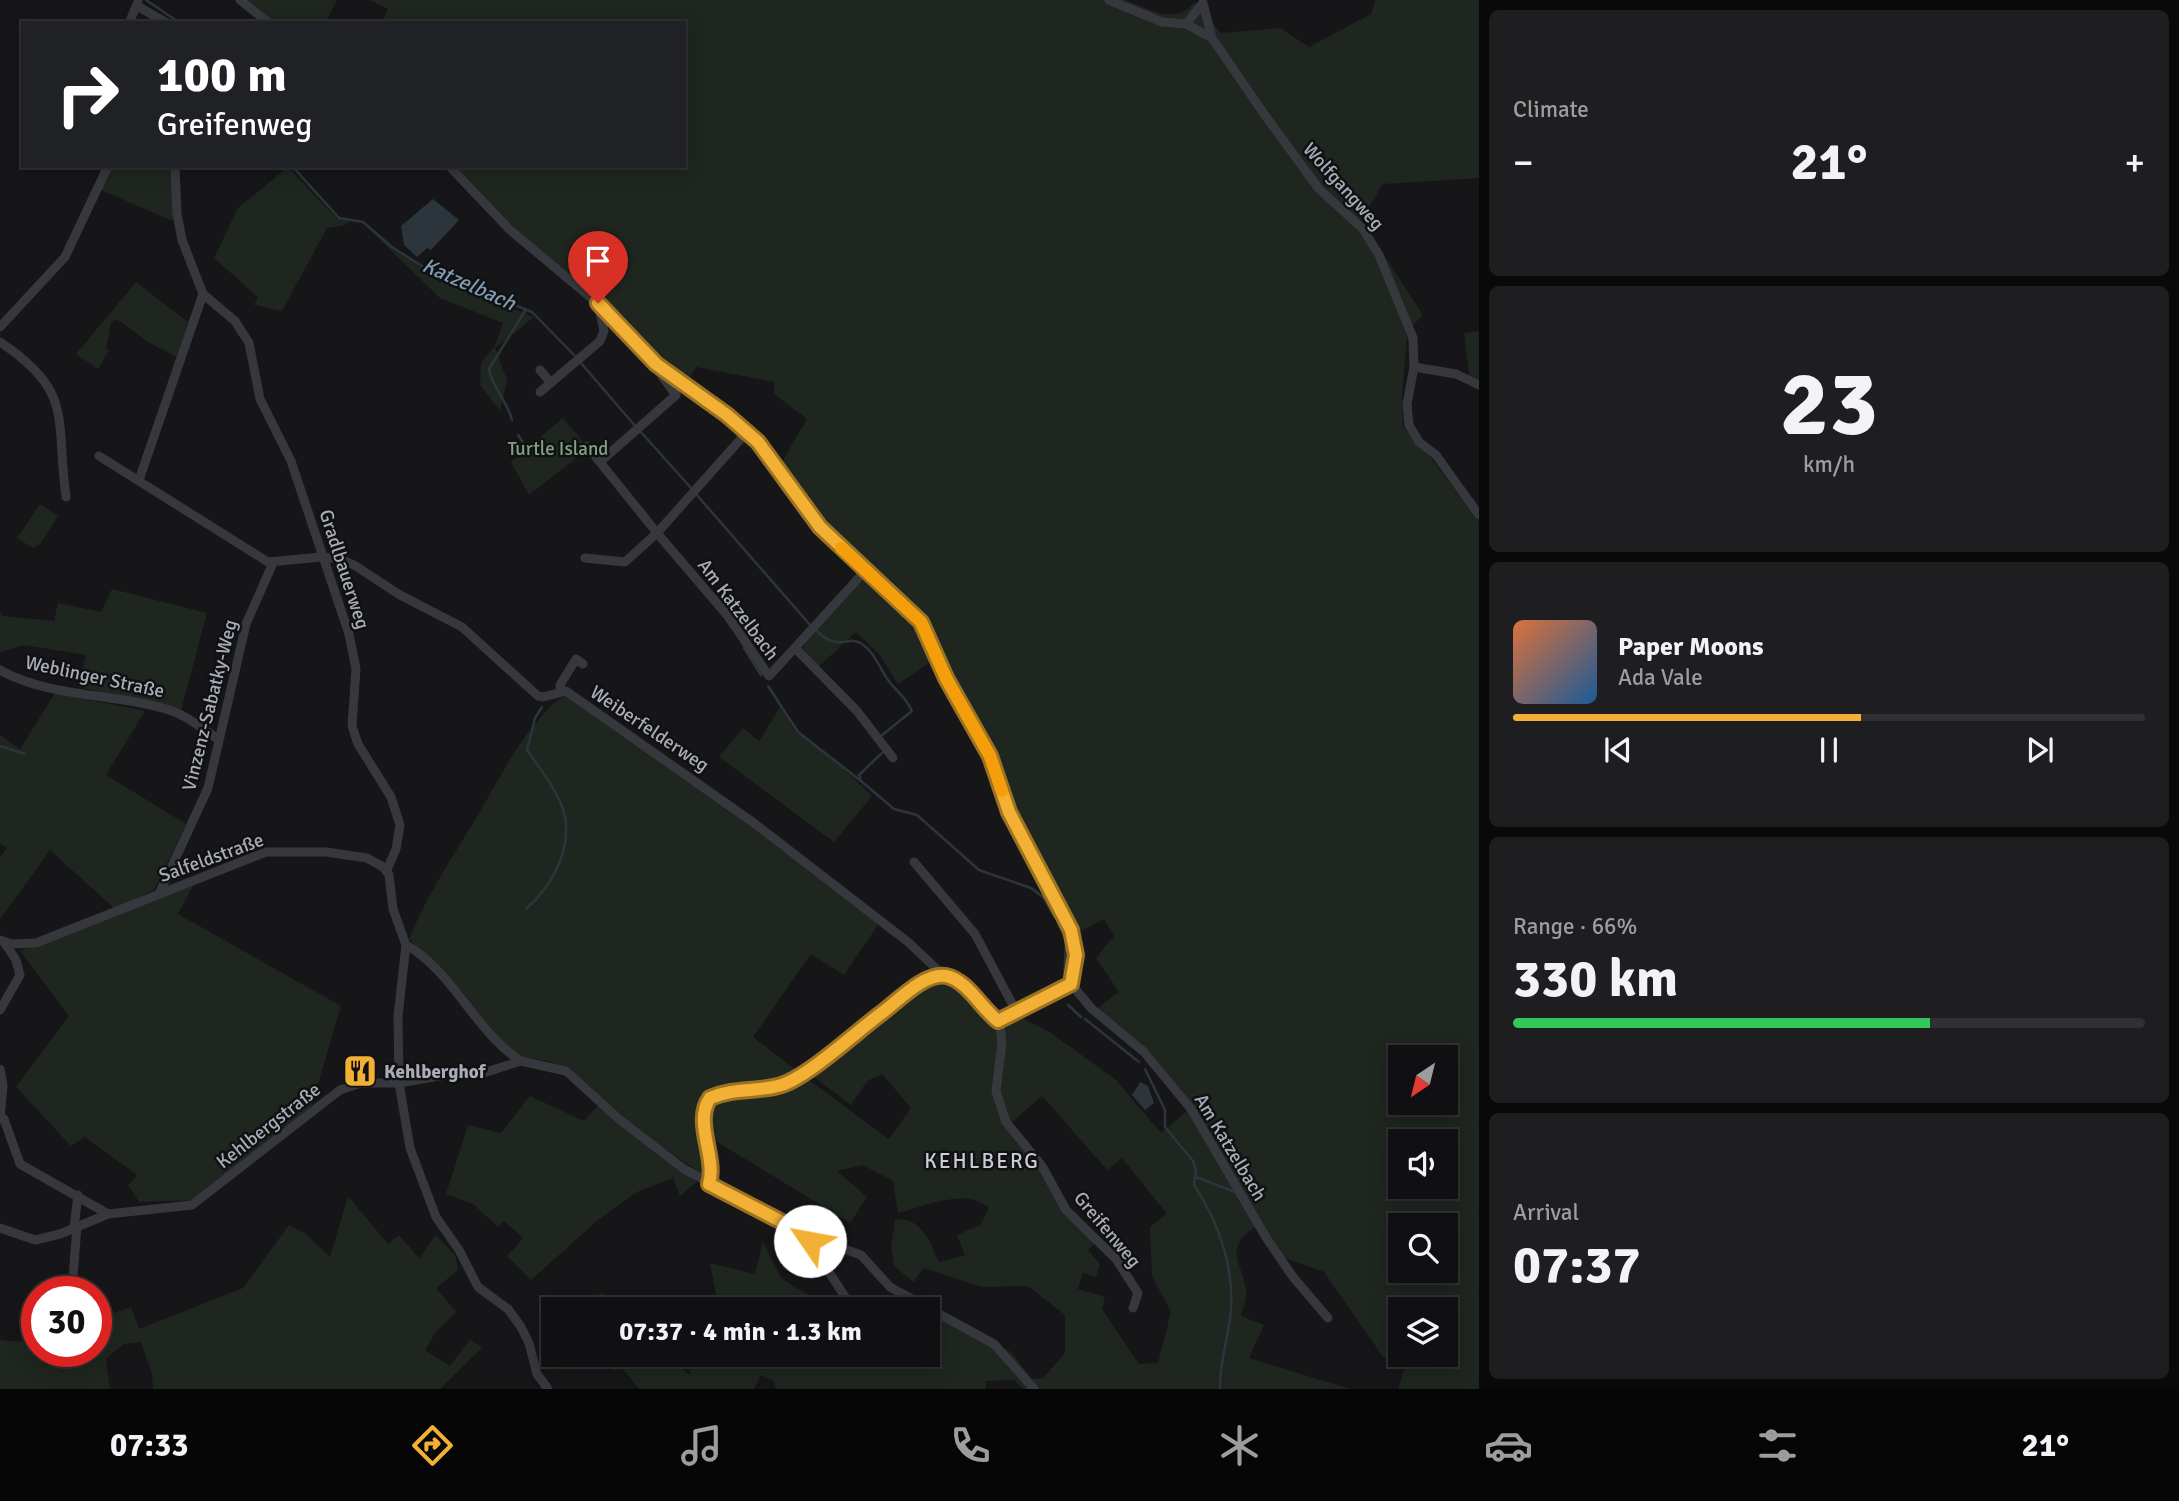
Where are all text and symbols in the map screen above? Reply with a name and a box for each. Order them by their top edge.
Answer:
text: 100 m [157,45,287,105]
icon: right [42,49,133,140]
text: Climate [1513,95,1589,124]
text: Greifenweg [157,105,312,144]
text: 21° [1791,130,1867,194]
street label: Wolfgangweg [1298,138,1389,236]
text: − [1513,139,1534,186]
text: + [2124,139,2145,186]
pin [568,231,628,303]
icon: arrive [579,242,617,280]
water label: Katzelbach [418,252,520,316]
text: 23 [1780,348,1878,461]
park label: Turtle Island [508,437,608,461]
text: km/h [1803,450,1855,479]
street label: Gradlbauerweg [313,507,375,632]
street label: Am Katzelbach [692,554,784,665]
street label: Vinzenz-Sabatky-Weg [177,617,243,793]
text: Paper Moons [1618,631,1764,663]
street label: Weblinger Straße [23,651,167,703]
text: Ada Vale [1618,663,1703,692]
street label: Weiberfelderweg [585,680,713,777]
icon: previous [1599,731,1637,769]
icon: pause [1810,731,1848,769]
icon: next [2021,731,2059,769]
street label: Salfeldstraße [156,828,267,888]
text: Range · 66% [1513,912,1637,941]
text: 330 km [1513,947,1678,1011]
north arrow [1388,1045,1458,1115]
map controls [1388,1045,1458,1367]
restaurant icon: Kehlberghof [341,1052,379,1090]
place label: Kehlberghof [384,1060,487,1084]
street label: Kehlbergstraße [212,1078,326,1174]
street label: Am Katzelbach [1189,1090,1272,1205]
button: sound [1388,1129,1458,1199]
district label: KEHLBERG [924,1148,1040,1174]
street label: Greifenweg [1068,1187,1146,1273]
text: Arrival [1513,1198,1579,1227]
position arrow [773,1204,847,1278]
button: search [1388,1213,1458,1283]
text: 07:37 [1513,1233,1641,1297]
speed limit sign: 30 [21,1276,112,1367]
button: layers [1388,1297,1458,1367]
text: 07:37 · 4 min · 1.3 km [619,1316,862,1348]
icon: directions [408,1421,457,1470]
icon: music [677,1421,726,1470]
icon: phone [946,1421,995,1470]
icon: climate [1215,1421,1264,1470]
icon: car [1484,1421,1533,1470]
icon: filters [1753,1421,1802,1470]
text: 07:33 [110,1426,188,1465]
text: 21° [2022,1426,2069,1465]

